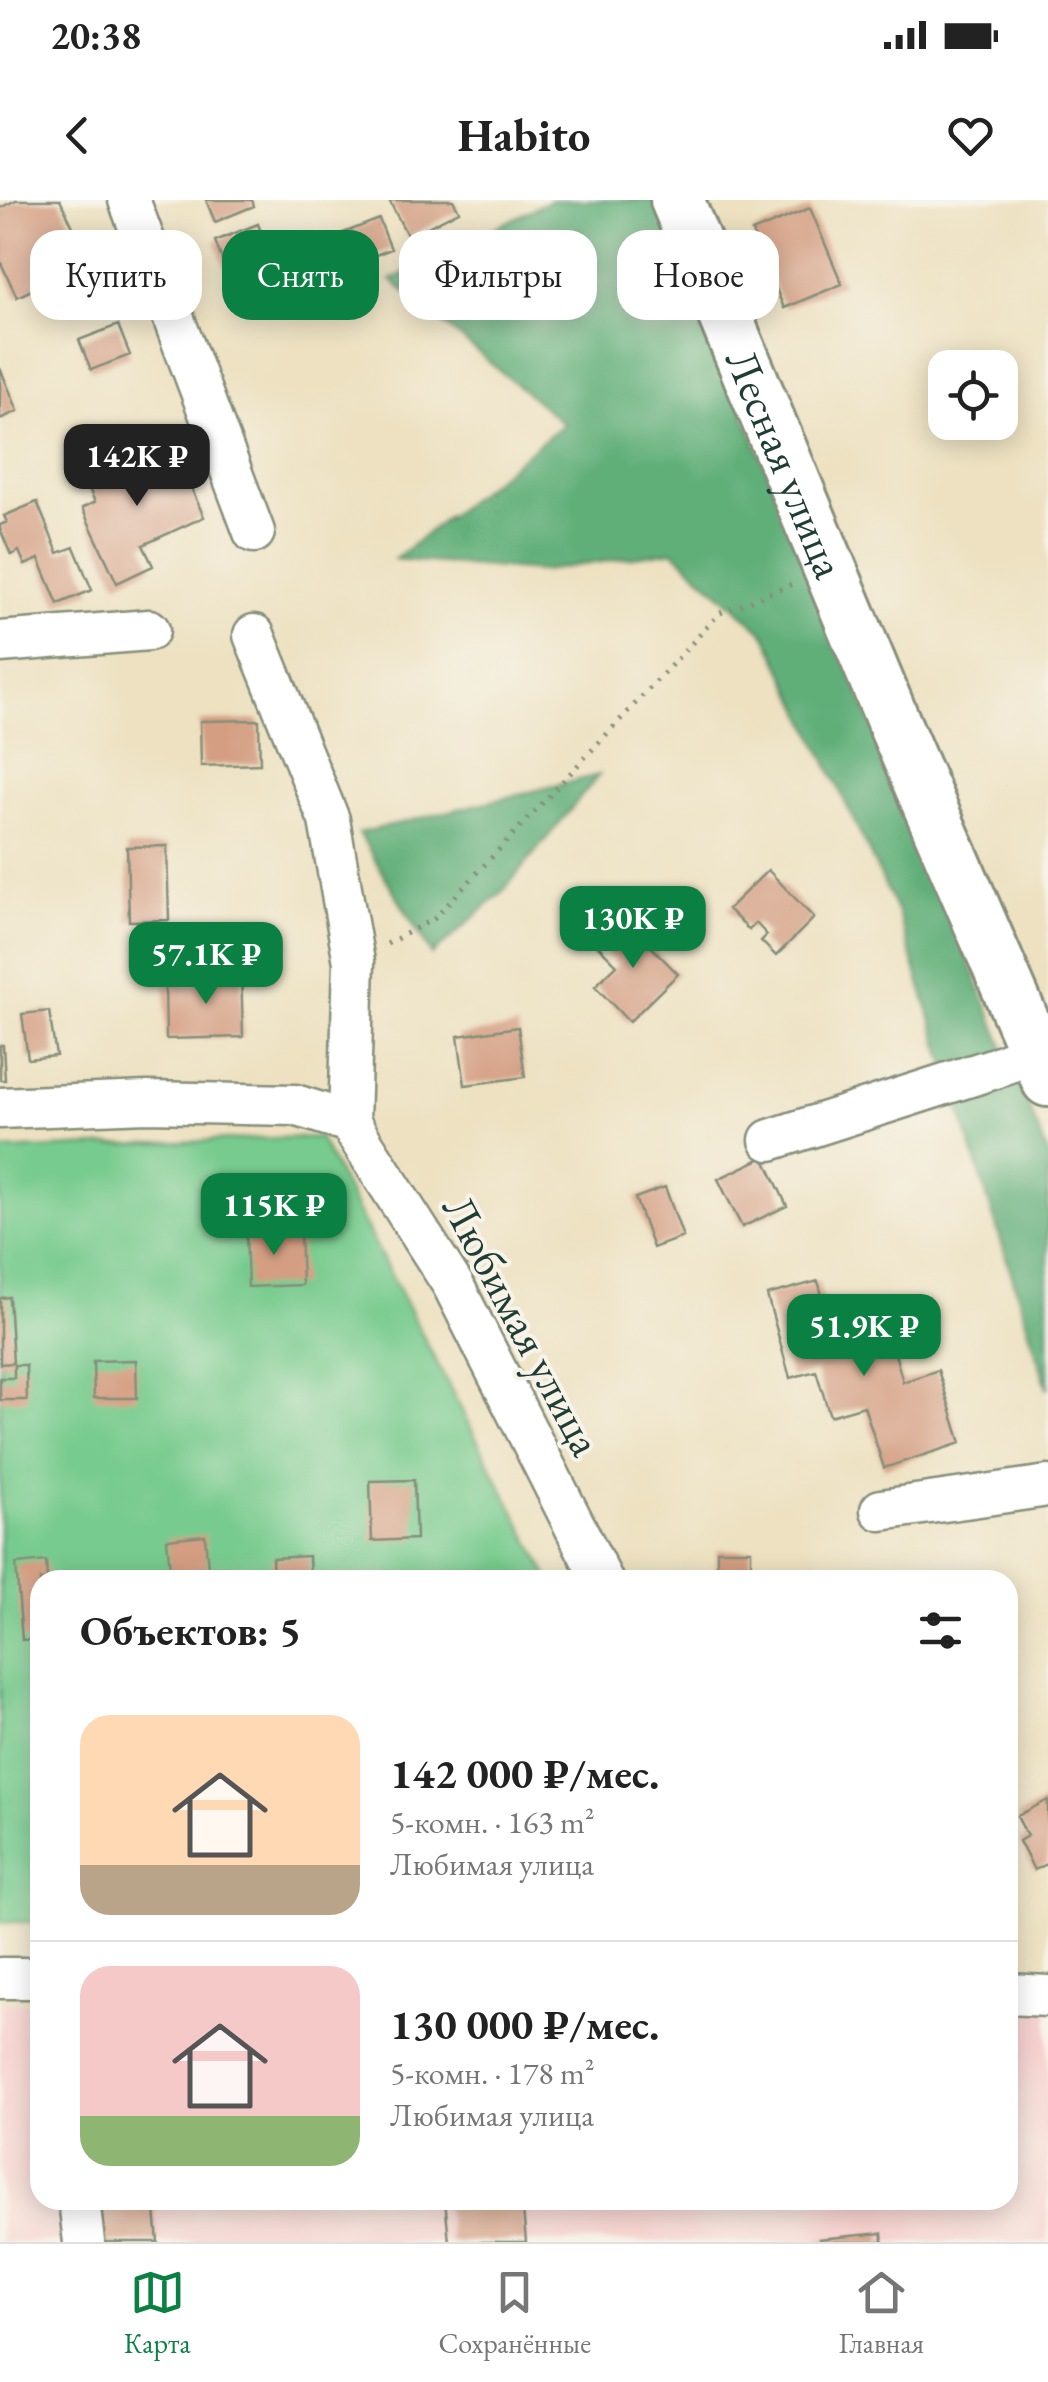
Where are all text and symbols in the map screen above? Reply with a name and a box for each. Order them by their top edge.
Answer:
text: 20:38 [50,11,141,60]
text: Habito [458,106,590,164]
icon: back [50,108,105,163]
icon: heart [943,108,998,163]
chip: Купить [30,230,202,320]
chip: Снять [222,230,379,320]
chip: Фильтры [399,230,597,320]
chip: Новое [617,230,779,320]
street label: Лесная улица [713,340,859,586]
map controls [928,350,1018,440]
button: locate [928,350,1018,440]
pin: 142K ₽ [56,424,218,509]
text: 142K ₽ [86,435,188,477]
pin: 130K ₽ [552,886,714,971]
text: 130K ₽ [582,897,684,939]
pin: 57.1K ₽ [114,922,298,1007]
text: 57.1K ₽ [151,933,261,975]
pin: 115K ₽ [193,1173,355,1258]
text: 115K ₽ [223,1184,325,1226]
street label: Любимая улица [430,1185,616,1465]
pin: 51.9K ₽ [772,1294,956,1379]
text: 51.9K ₽ [809,1305,919,1347]
text: Объектов: 5 [80,1603,301,1658]
icon: filters [913,1603,968,1658]
text: 142 000 ₽/мес. [390,1746,659,1801]
icon: home [160,1755,280,1875]
text: 5-комн. · 163 m² [390,1801,595,1843]
text: Любимая улица [390,1843,594,1885]
text: 130 000 ₽/мес. [390,1997,659,2052]
icon: home [160,2006,280,2126]
text: 5-комн. · 178 m² [390,2052,595,2094]
text: Любимая улица [390,2094,594,2136]
tab: Карта [124,2265,191,2361]
tab: Сохранённые [438,2265,591,2361]
tab: Главная [839,2265,924,2361]

